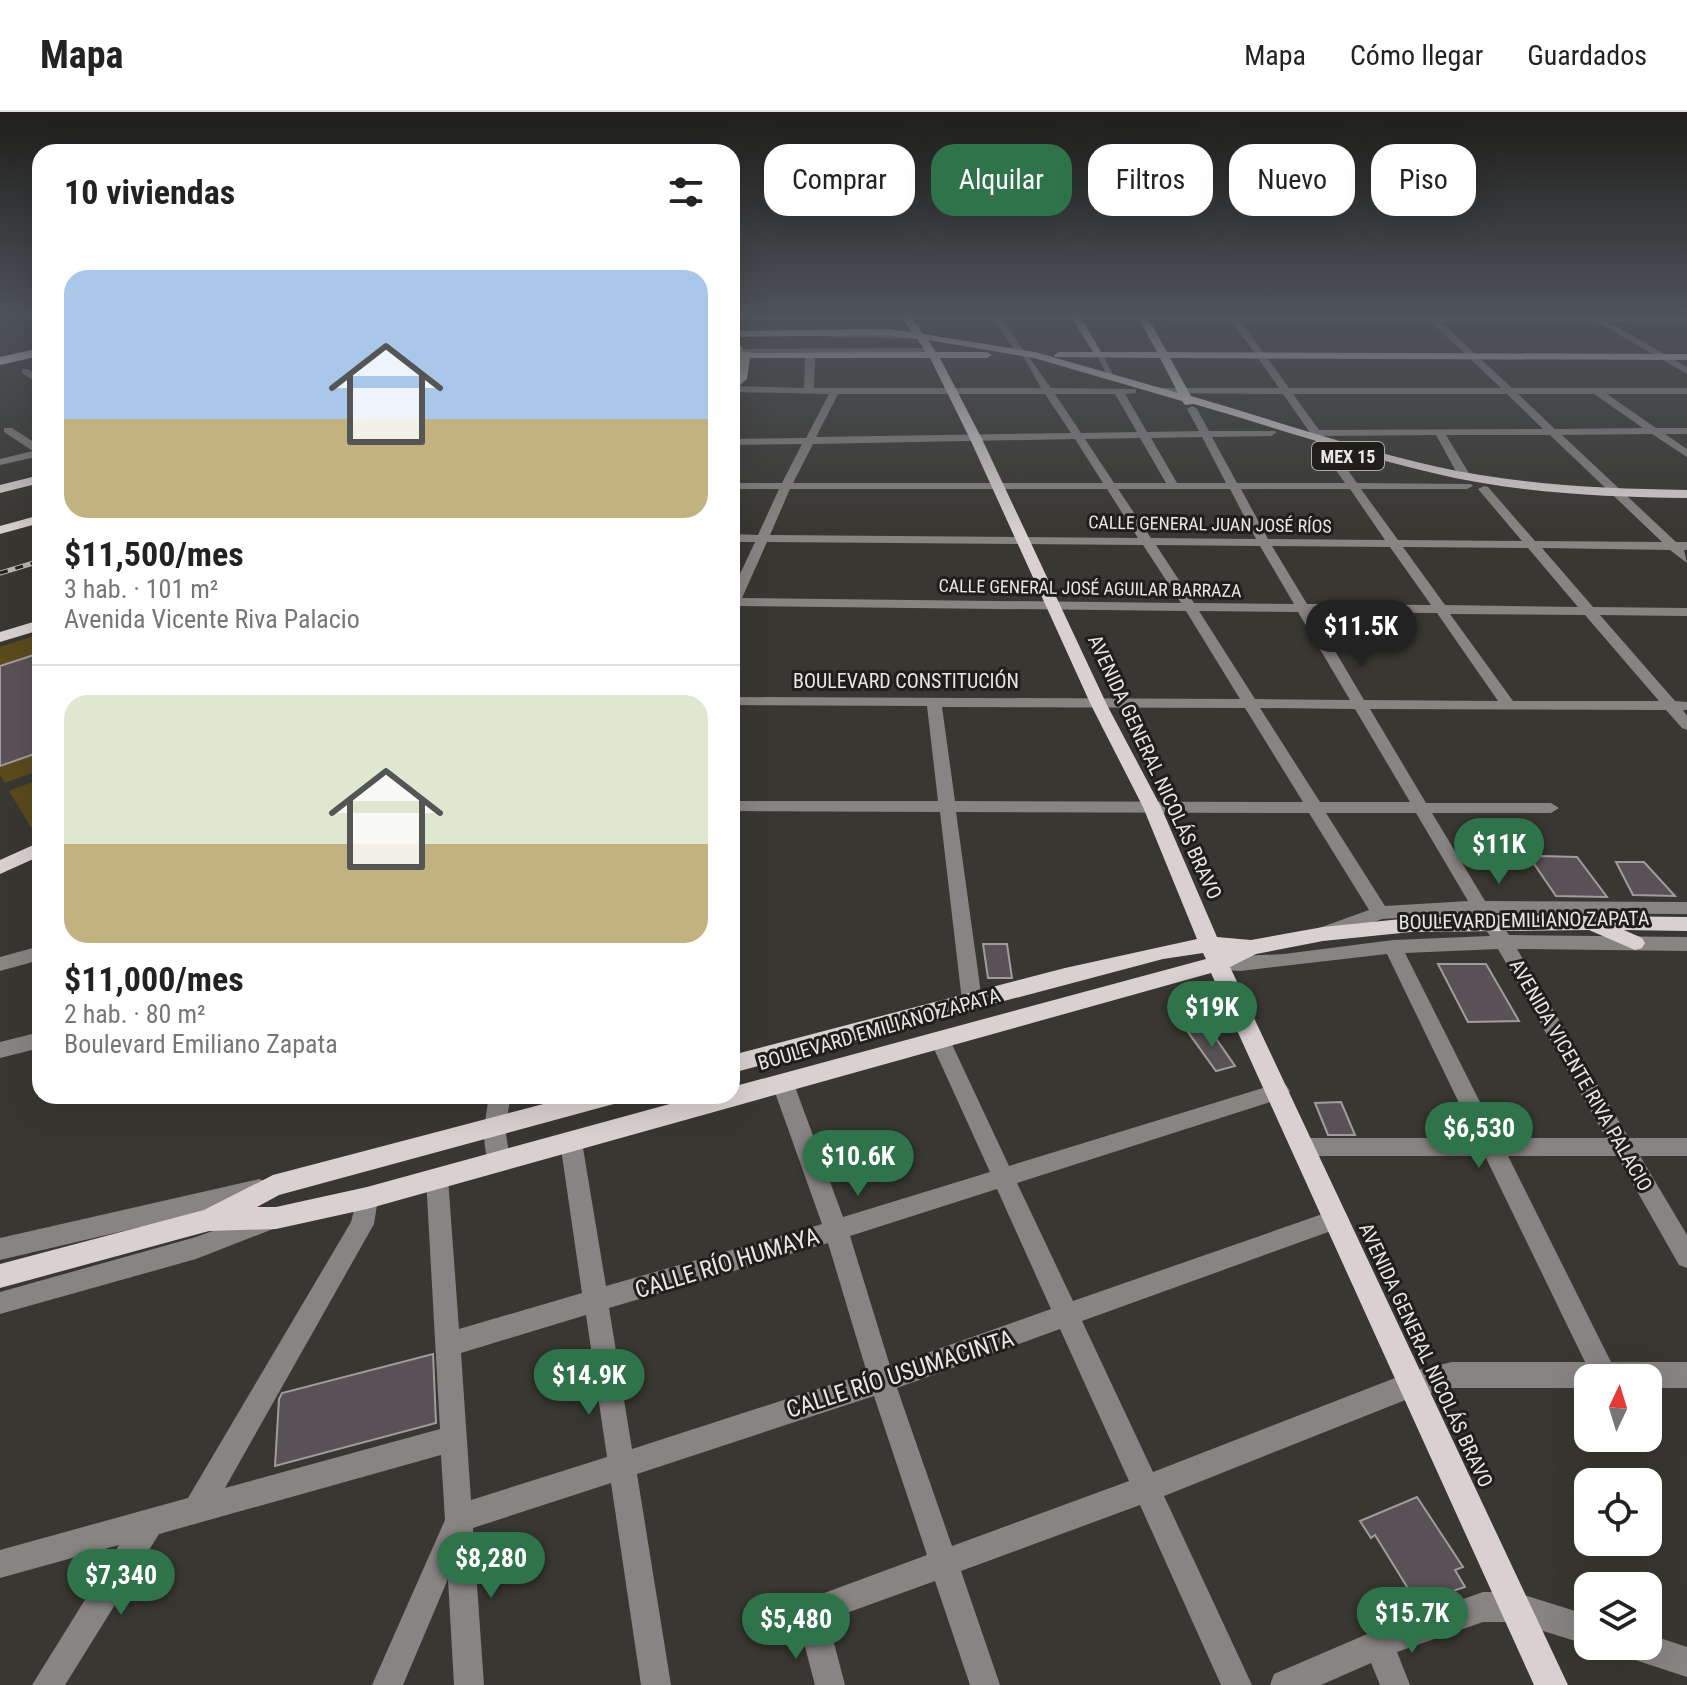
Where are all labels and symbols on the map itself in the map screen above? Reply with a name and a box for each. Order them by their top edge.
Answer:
road number: MEX 15 [1312,442,1384,470]
street label: CALLE GENERAL JUAN JOSÉ RÍOS [1088,511,1332,537]
street label: CALLE GENERAL JOSÉ AGUILAR BARRAZA [938,575,1242,601]
pin: $11.5K [1296,600,1426,668]
street label: AVENIDA GENERAL NICOLÁS BRAVO [1083,631,1227,903]
street label: BOULEVARD CONSTITUCIÓN [793,669,1019,693]
pin: $11K [1452,818,1546,886]
street label: BOULEVARD EMILIANO ZAPATA [1398,906,1650,934]
street label: AVENIDA VICENTE RIVA PALACIO [1505,955,1657,1195]
pin: $19K [1165,981,1259,1049]
street label: BOULEVARD EMILIANO ZAPATA [755,983,1003,1075]
pin: $6,530 [1414,1102,1544,1170]
pin: $10.6K [793,1130,923,1198]
street label: AVENIDA GENERAL NICOLÁS BRAVO [1354,1219,1498,1491]
street label: CALLE RÍO HUMAYA [632,1222,823,1304]
street label: CALLE RÍO USUMACINTA [783,1324,1017,1424]
pin: $14.9K [524,1349,654,1417]
north arrow [1574,1364,1662,1452]
pin: $8,280 [426,1532,556,1600]
pin: $7,340 [56,1549,186,1617]
pin: $15.7K [1347,1587,1477,1655]
pin: $5,480 [731,1593,861,1661]

